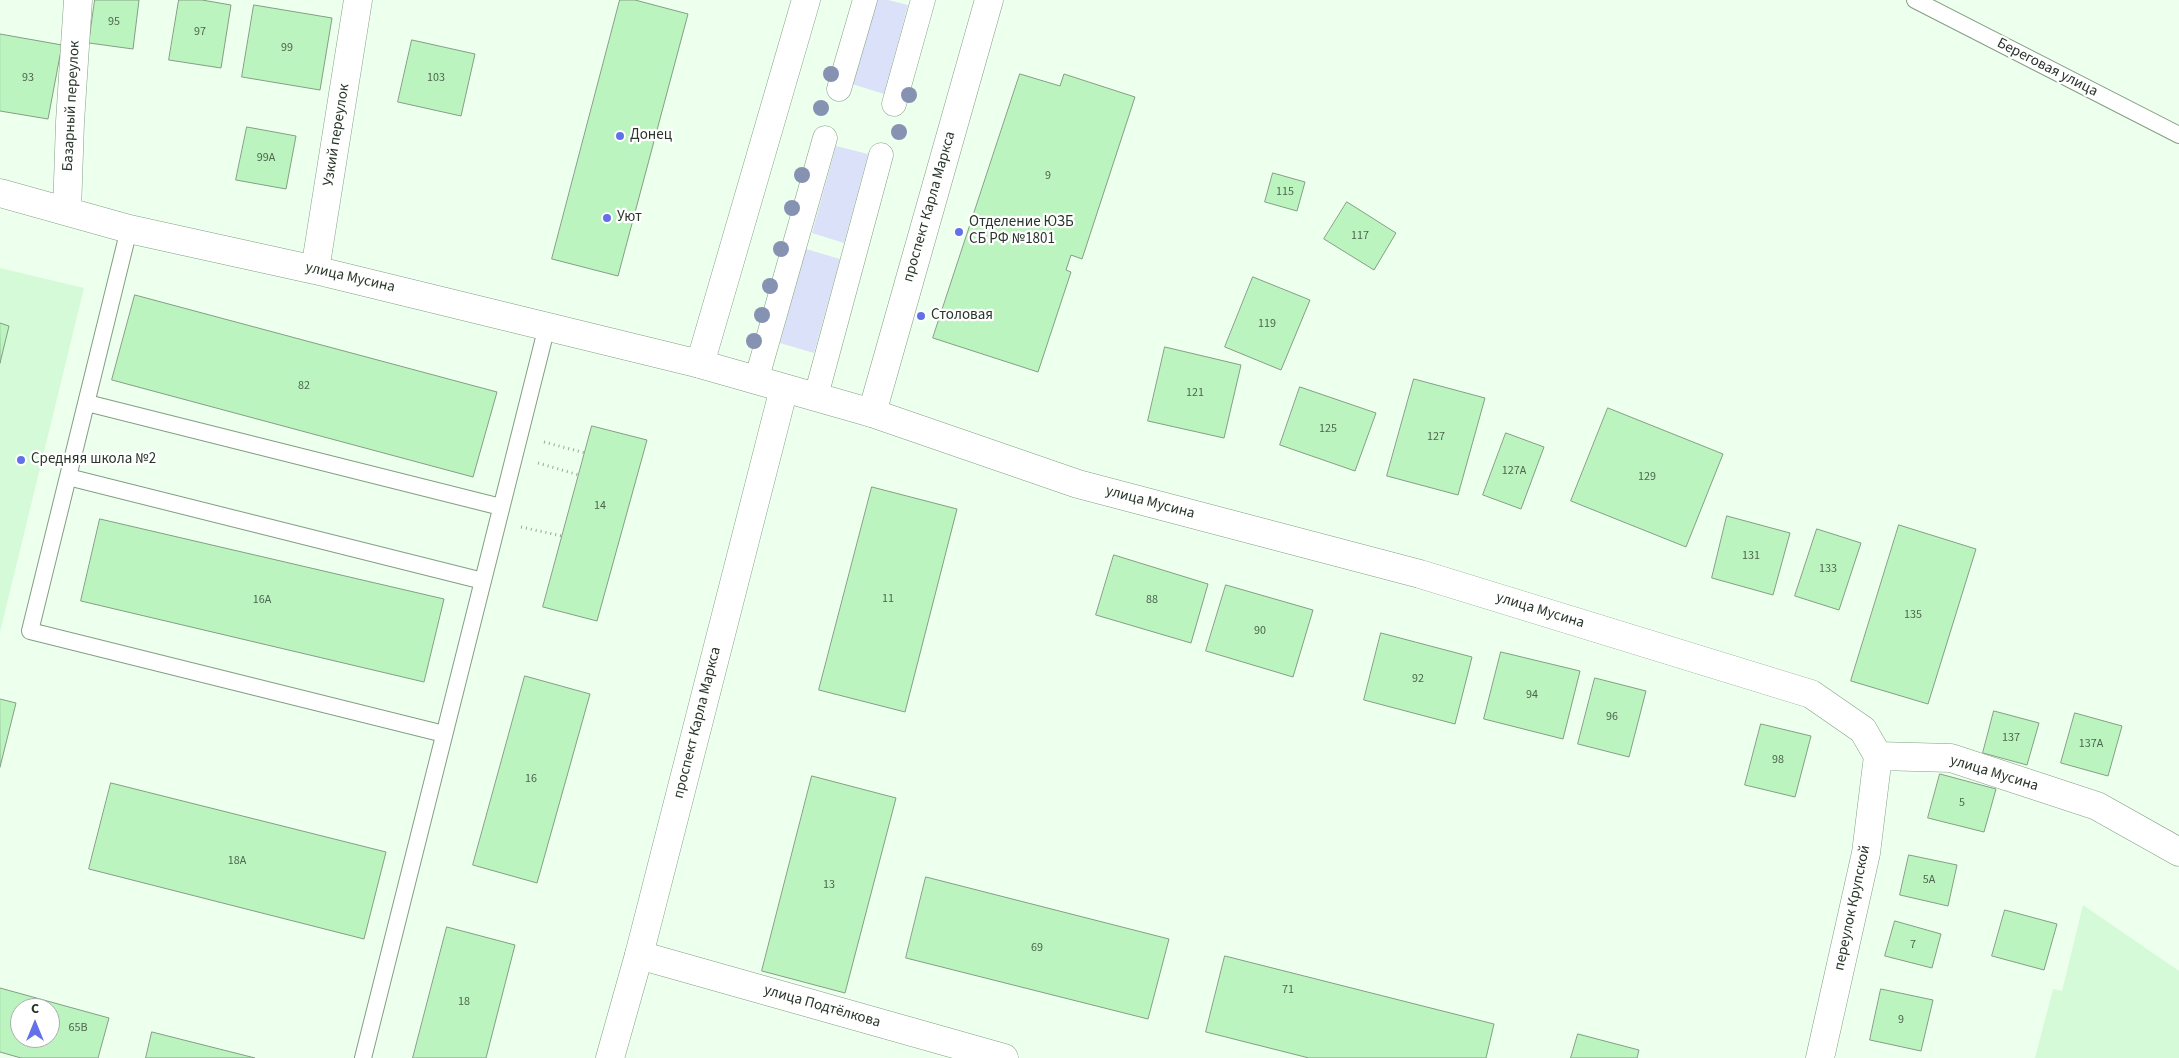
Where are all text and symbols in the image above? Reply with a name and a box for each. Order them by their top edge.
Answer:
house number: 95 [108,15,120,29]
house number: 97 [194,25,206,39]
street label: Береговая улица [1994,35,2100,101]
street label: Базарный переулок [60,40,84,172]
house number: 99 [281,41,293,55]
house number: 93 [22,71,34,85]
house number: 103 [427,71,445,85]
street label: Узкий переулок [320,83,354,187]
place label: Донец [630,127,672,145]
marker: Донец [614,130,626,142]
street label: проспект Карла Маркса [900,130,960,284]
house number: 99А [257,151,275,165]
house number: 9 [1045,169,1051,183]
house number: 115 [1276,185,1294,199]
place label: Уют [617,209,642,227]
marker: Уют [601,212,613,224]
place label: Отделение ЮЗБ СБ РФ №1801 [969,214,1074,249]
marker: Отделение ЮЗБ СБ РФ №1801 [953,226,965,238]
house number: 117 [1351,229,1369,243]
street label: улица Мусина [303,259,397,297]
place label: Столовая [931,307,993,325]
marker: Столовая [915,310,927,322]
house number: 119 [1258,317,1276,331]
house number: 82 [298,379,310,393]
house number: 121 [1186,386,1204,400]
house number: 125 [1319,422,1337,436]
house number: 127 [1427,430,1445,444]
place label: Средняя школа №2 [31,451,156,469]
marker: Средняя школа №2 [15,454,27,466]
house number: 127А [1502,464,1526,478]
house number: 129 [1638,470,1656,484]
street label: улица Мусина [1103,482,1197,524]
house number: 14 [594,499,606,513]
house number: 131 [1742,549,1760,563]
house number: 133 [1819,562,1837,576]
street label: улица Мусина [1494,589,1586,633]
house number: 11 [882,592,894,606]
house number: 16А [253,593,271,607]
house number: 88 [1146,593,1158,607]
house number: 135 [1904,608,1922,622]
house number: 90 [1254,624,1266,638]
street label: проспект Карла Маркса [670,645,726,801]
house number: 92 [1412,672,1424,686]
house number: 94 [1526,688,1538,702]
house number: 96 [1606,710,1618,724]
house number: 137 [2002,731,2020,745]
house number: 137А [2079,737,2103,751]
street label: улица Мусина [1948,752,2040,796]
house number: 98 [1772,753,1784,767]
house number: 16 [525,772,537,786]
house number: 5 [1959,796,1965,810]
street label: переулок Крупской [1831,844,1875,972]
house number: 18А [228,854,246,868]
house number: 5А [1923,873,1935,887]
house number: 13 [823,878,835,892]
house number: 7 [1910,938,1916,952]
house number: 69 [1031,941,1043,955]
street label: улица Подтёлкова [762,982,882,1032]
house number: 71 [1282,983,1294,997]
house number: 18 [458,995,470,1009]
north arrow [10,998,60,1048]
text: С [31,999,39,1019]
house number: 9 [1898,1013,1904,1027]
house number: 65В [69,1021,87,1035]

